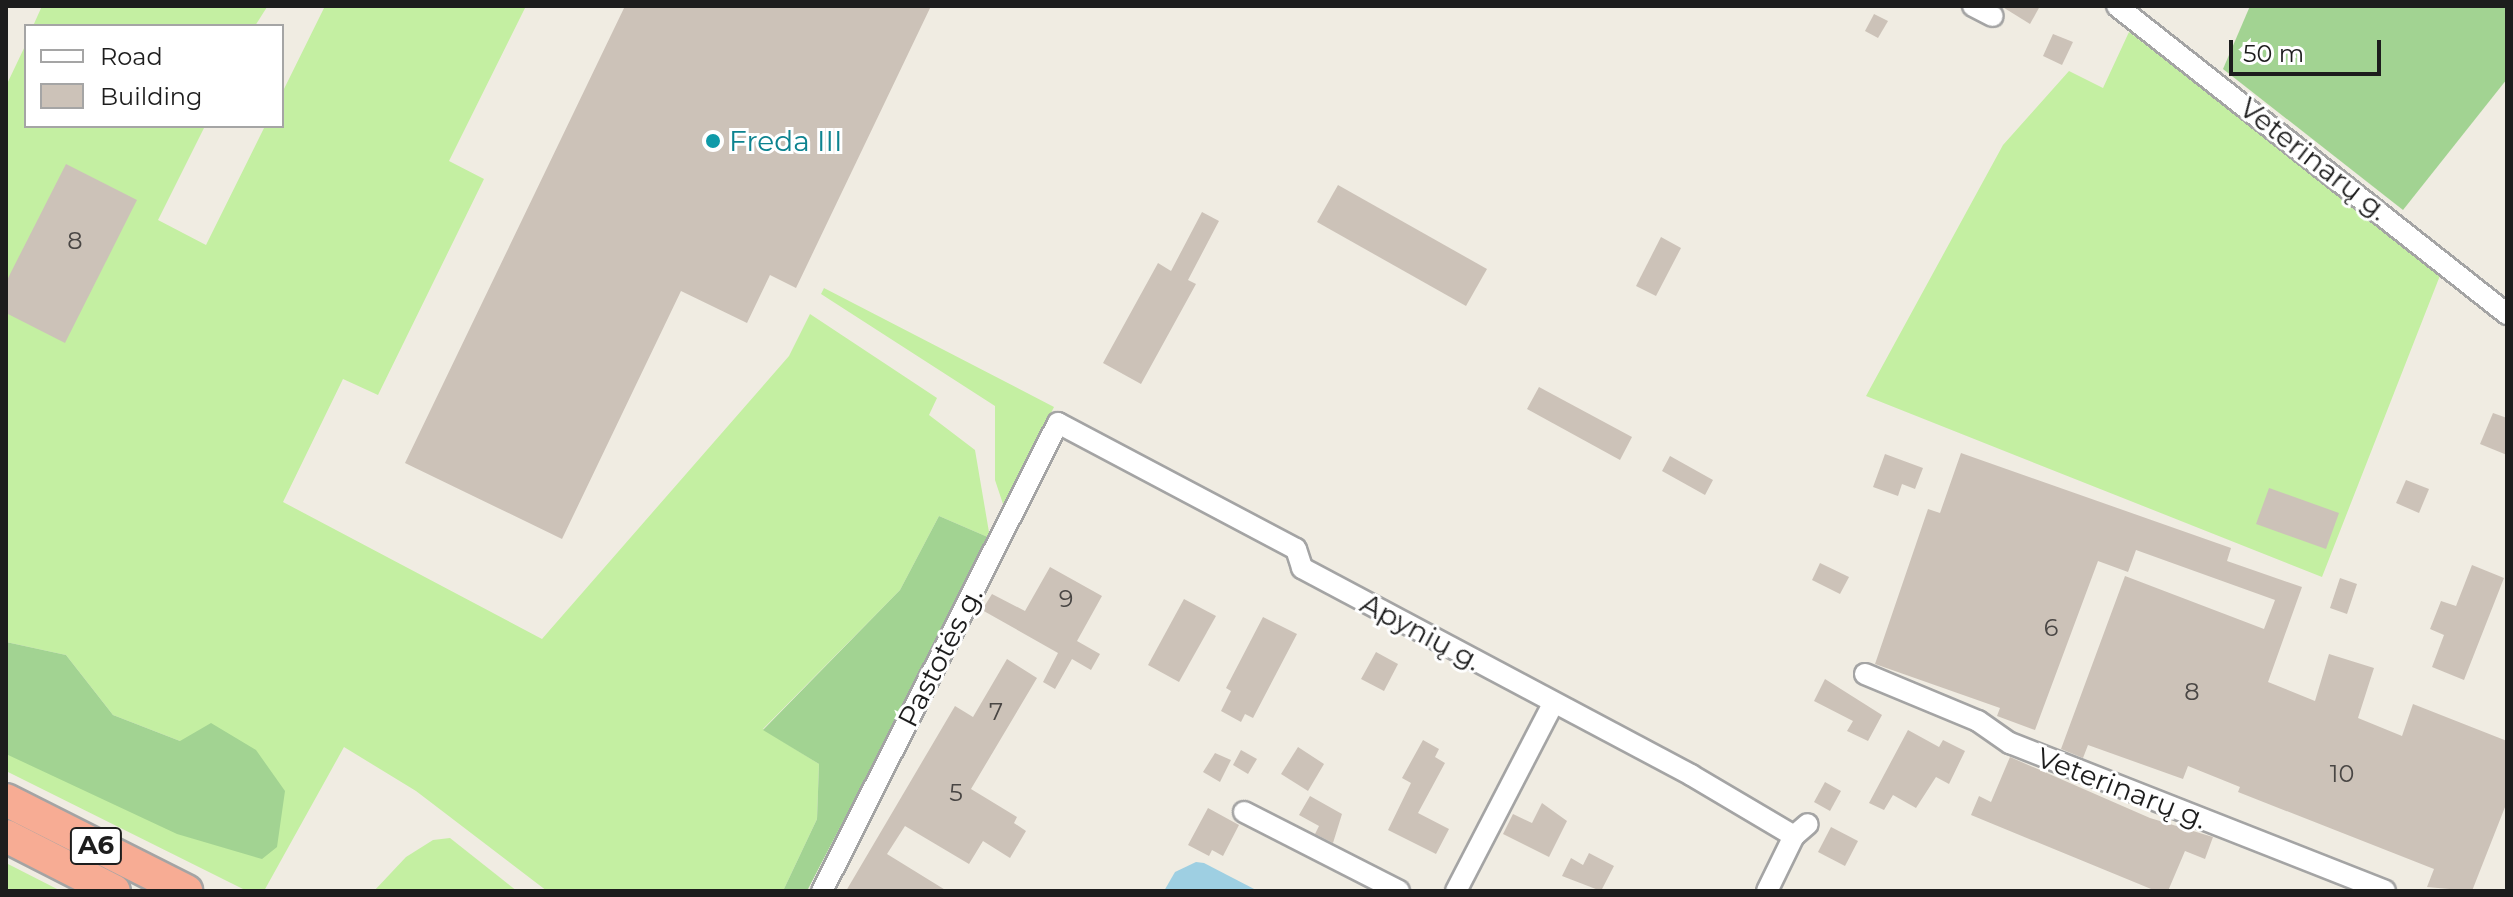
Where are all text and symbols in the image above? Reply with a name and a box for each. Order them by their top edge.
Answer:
legend [24,24,284,128]
scale bar [2233,24,2385,74]
text: 50 m [2243,39,2304,68]
text: Road [100,42,163,71]
text: Building [100,82,203,111]
street label: Veterinarų g. [2233,91,2395,227]
place label: Freda III [729,124,842,158]
marker: Freda III [704,132,722,150]
house number: 8 [67,227,83,255]
street label: Pastotės g. [890,582,990,732]
house number: 9 [1059,585,1073,613]
street label: Apynių g. [1355,586,1487,678]
house number: 6 [2044,614,2058,642]
house number: 8 [2184,678,2200,706]
house number: 7 [989,698,1003,726]
street label: Veterinarų g. [2032,740,2212,836]
house number: 10 [2330,760,2354,788]
house number: 5 [949,779,963,807]
road number: A6 [68,824,124,868]

